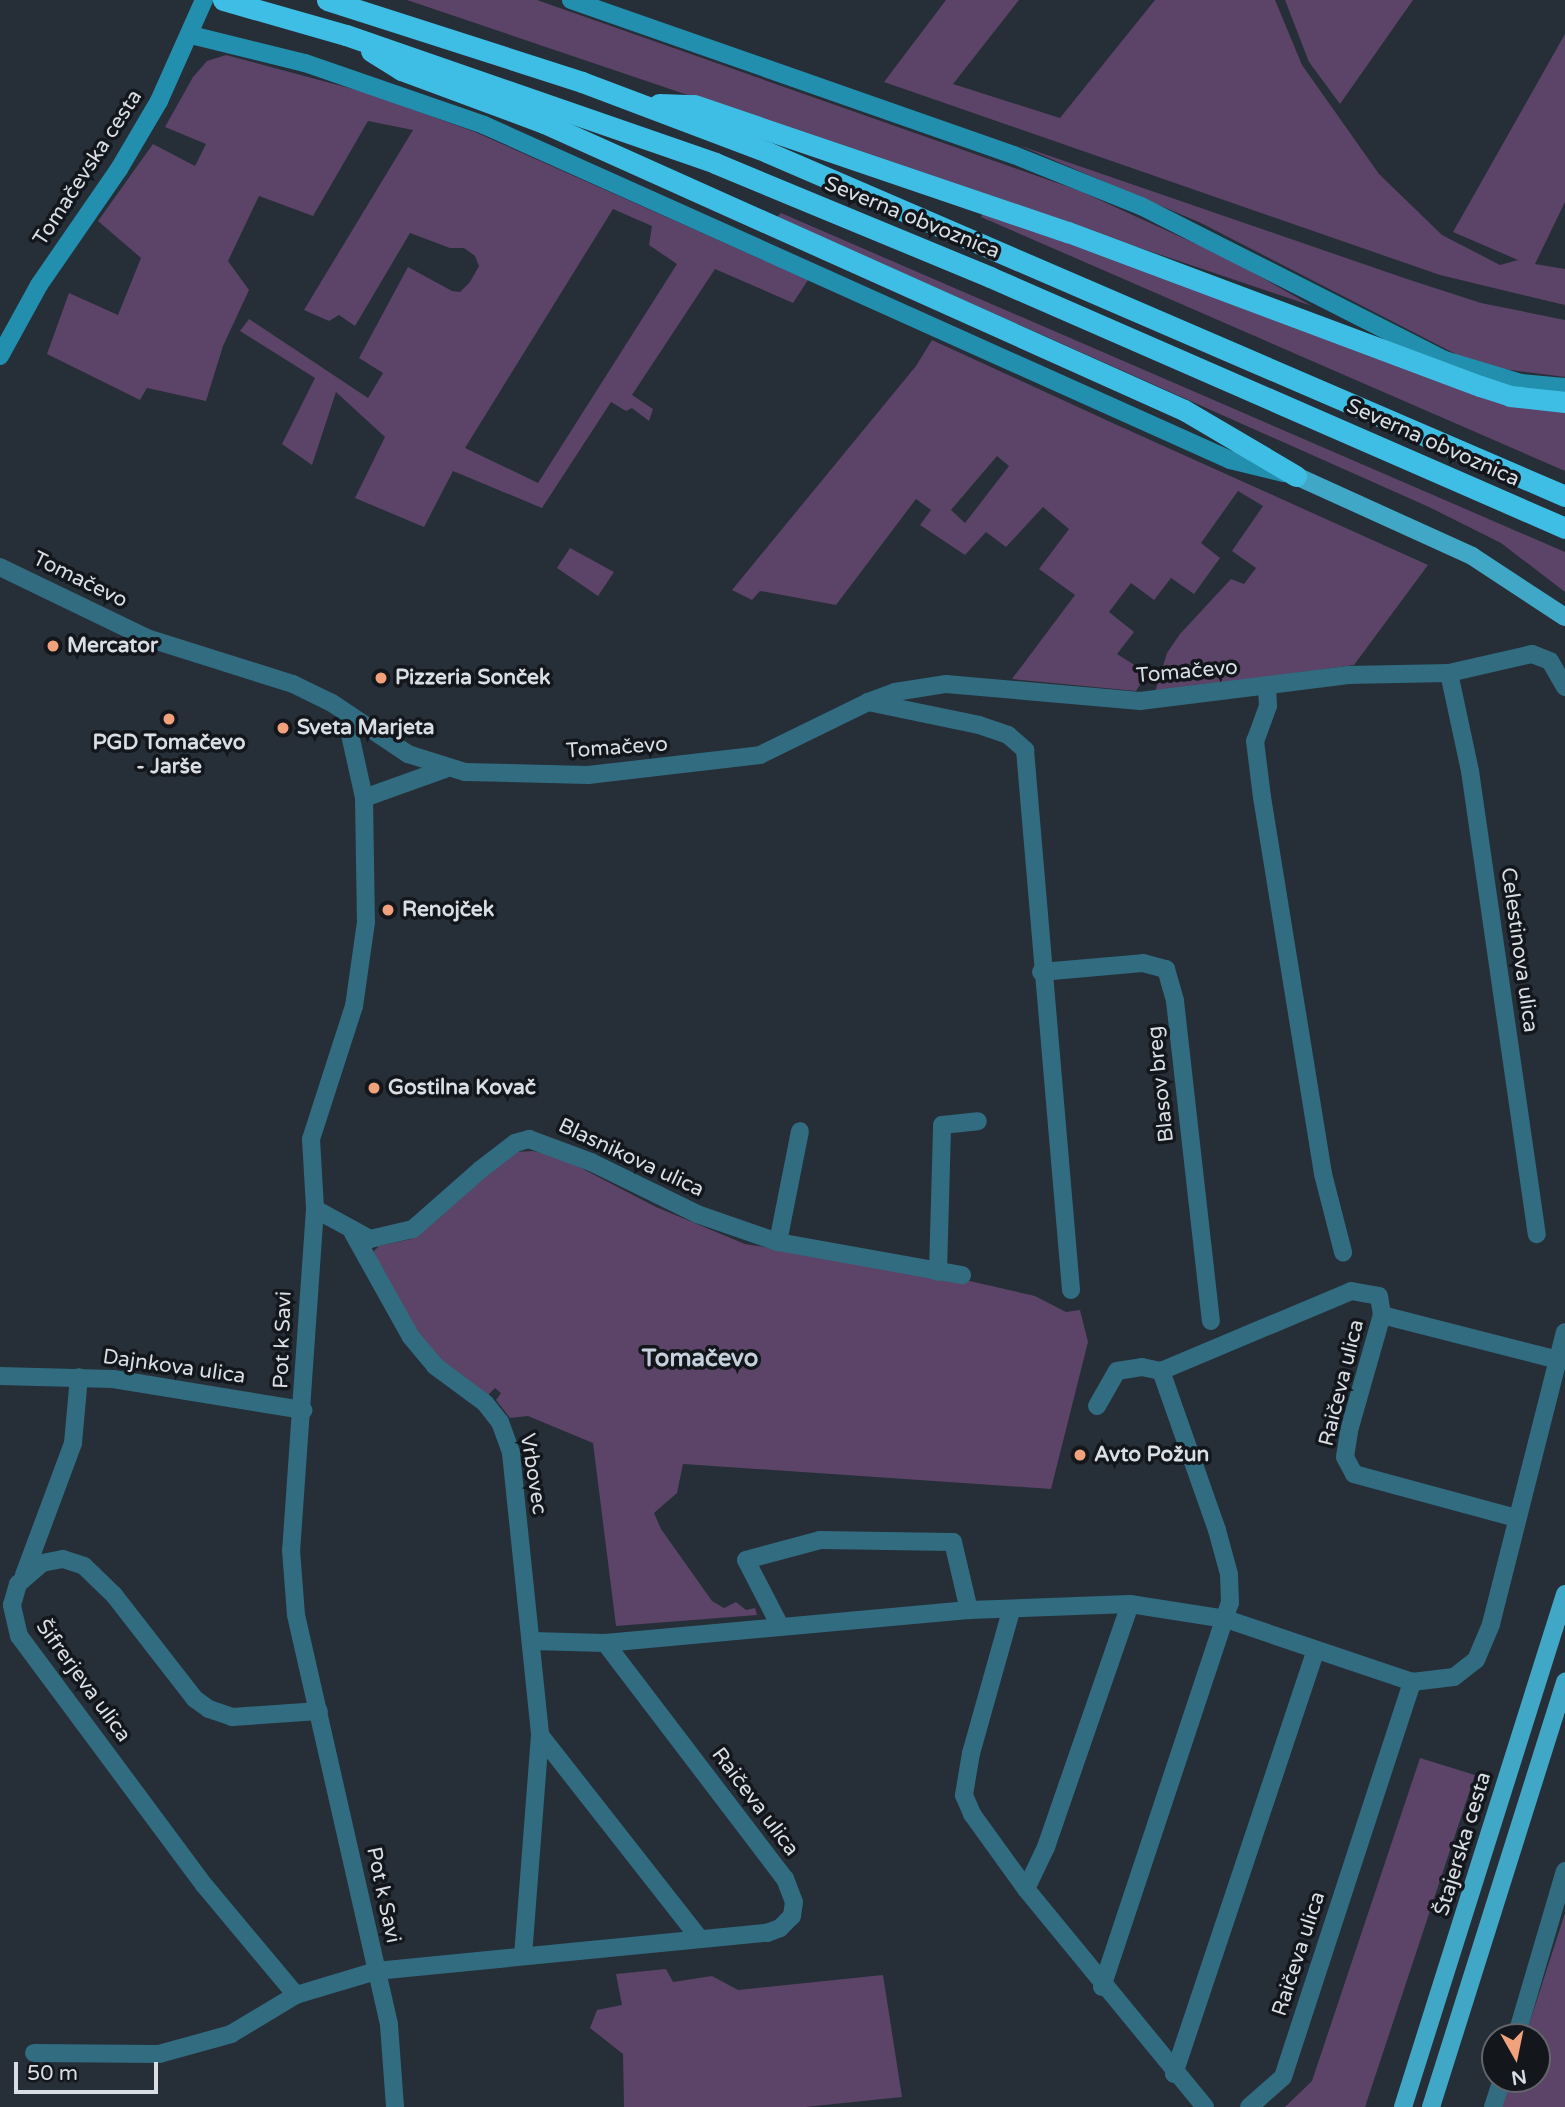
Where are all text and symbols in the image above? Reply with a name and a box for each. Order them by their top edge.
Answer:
street label: Tomačevska cesta [28,85,148,251]
street label: Severna obvoznica [821,171,1003,265]
street label: Severna obvoznica [1343,394,1523,492]
street label: Tomačevo [29,546,131,614]
place label: Mercator [67,633,158,659]
marker: Mercator [45,638,61,654]
street label: Tomačevo [1135,655,1239,689]
place label: Pizzeria Sonček [395,665,550,691]
marker: Pizzeria Sonček [373,670,389,686]
marker: PGD Tomačevo - Jarše [161,711,177,727]
place label: Sveta Marjeta [297,715,435,741]
marker: Sveta Marjeta [275,720,291,736]
place label: PGD Tomačevo - Jarše [92,730,246,780]
street label: Tomačevo [565,732,669,764]
street label: Celestinova ulica [1495,866,1543,1034]
place label: Renojček [402,897,494,923]
marker: Renojček [380,902,396,918]
street label: Blasov breg [1142,1025,1180,1143]
place label: Gostilna Kovač [388,1075,536,1101]
marker: Gostilna Kovač [366,1080,382,1096]
street label: Blasnikova ulica [554,1113,708,1203]
street label: Pot k Savi [269,1291,297,1389]
street label: Raičeva ulica [1314,1317,1370,1449]
street label: Dajnkova ulica [101,1345,247,1389]
district label: Tomačevo [642,1345,758,1373]
street label: Vrbovec [514,1432,552,1516]
place label: Avto Požun [1094,1442,1209,1468]
marker: Avto Požun [1072,1447,1088,1463]
street label: Šifrerjeva ulica [30,1615,136,1747]
street label: Raičeva ulica [706,1743,804,1861]
street label: Štajerska cesta [1429,1769,1497,1919]
street label: Pot k Savi [361,1845,405,1945]
street label: Raičeva ulica [1267,1889,1331,2019]
north arrow [1481,2023,1551,2093]
scale bar [18,2048,161,2092]
text: 50 m [27,2061,78,2086]
text: N [1510,2065,1528,2089]

